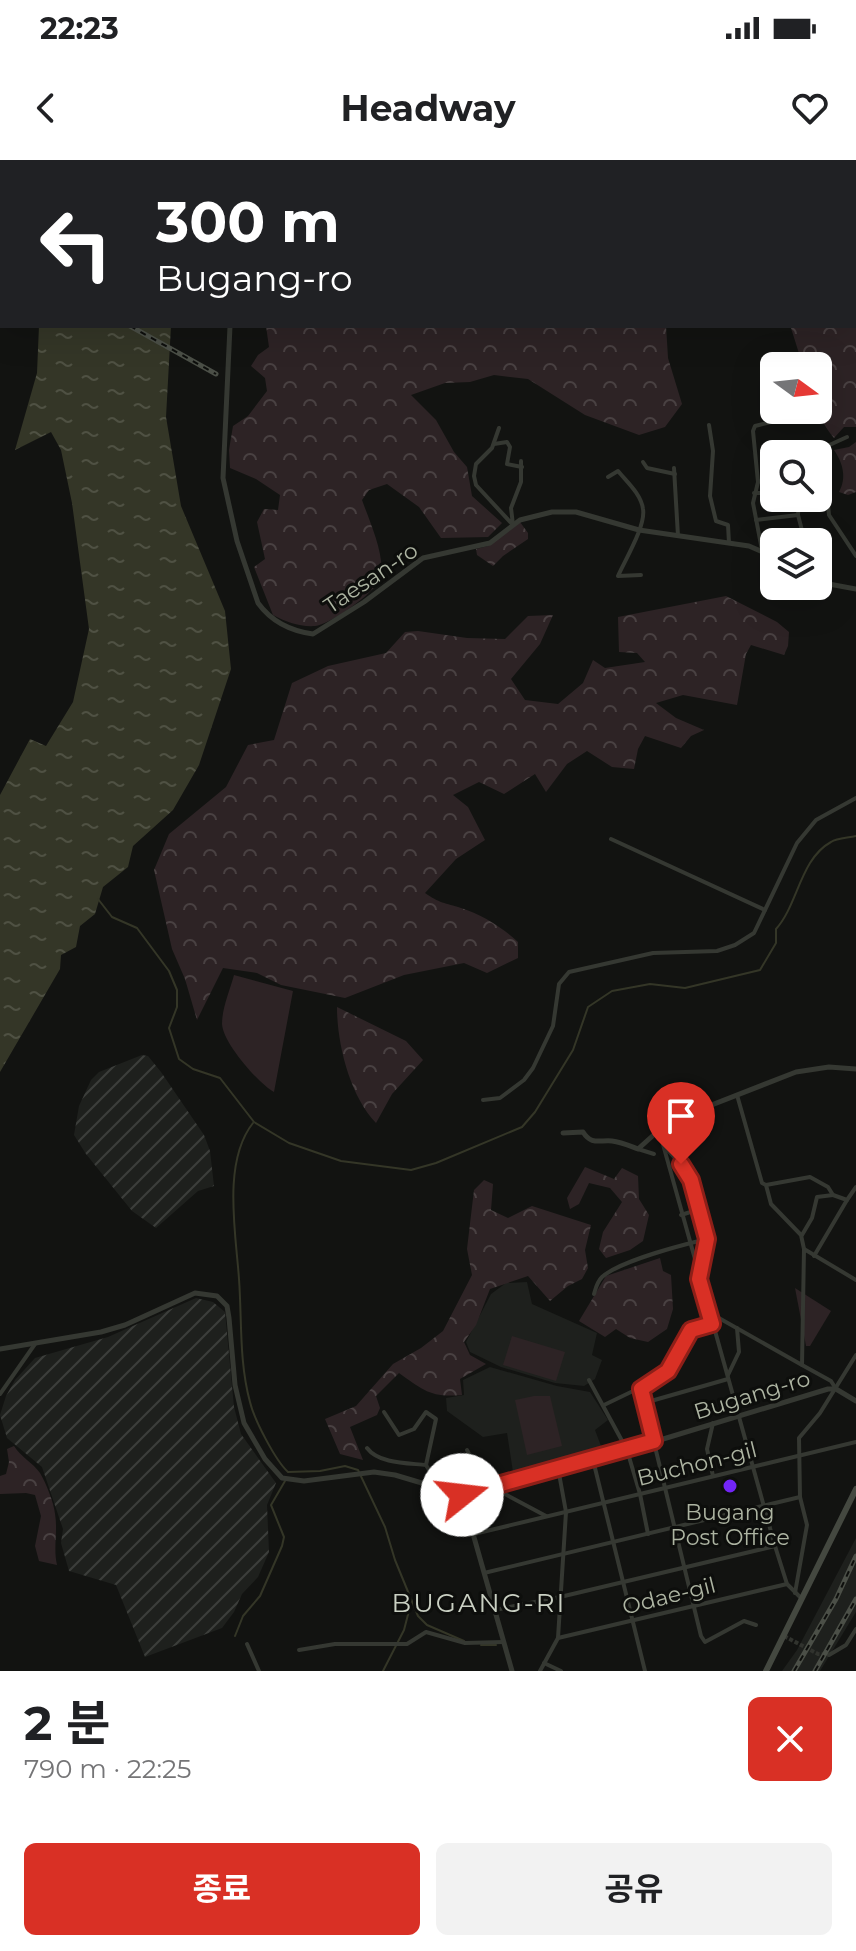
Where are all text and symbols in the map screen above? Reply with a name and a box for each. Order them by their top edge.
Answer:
text: 22:23 [40,10,119,47]
icon: back [24,86,68,130]
text: Headway [341,86,515,130]
icon: heart [788,86,832,130]
text: 300 m [156,188,340,256]
icon: left [24,192,128,296]
text: Bugang-ro [156,256,353,300]
north arrow [760,352,832,424]
map controls [760,352,832,600]
button: search [760,440,832,512]
button: layers [760,528,832,600]
street label: Taesan-ro [319,537,423,619]
pin [647,1082,715,1164]
icon: arrive [659,1094,703,1138]
street label: Bugang-ro [691,1365,813,1425]
street label: Buchon-gil [634,1436,760,1492]
position arrow [420,1453,504,1537]
marker: Bugang Post Office [721,1477,739,1495]
place label: Bugang Post Office [670,1499,790,1551]
street label: Odae-gil [619,1571,719,1621]
district label: BUGANG-RI [392,1587,566,1619]
text: 2 분 [24,1694,110,1752]
button: close [748,1697,832,1781]
text: 790 m · 22:25 [24,1753,191,1785]
button: 종료 [24,1843,420,1935]
button: 공유 [436,1843,832,1935]

